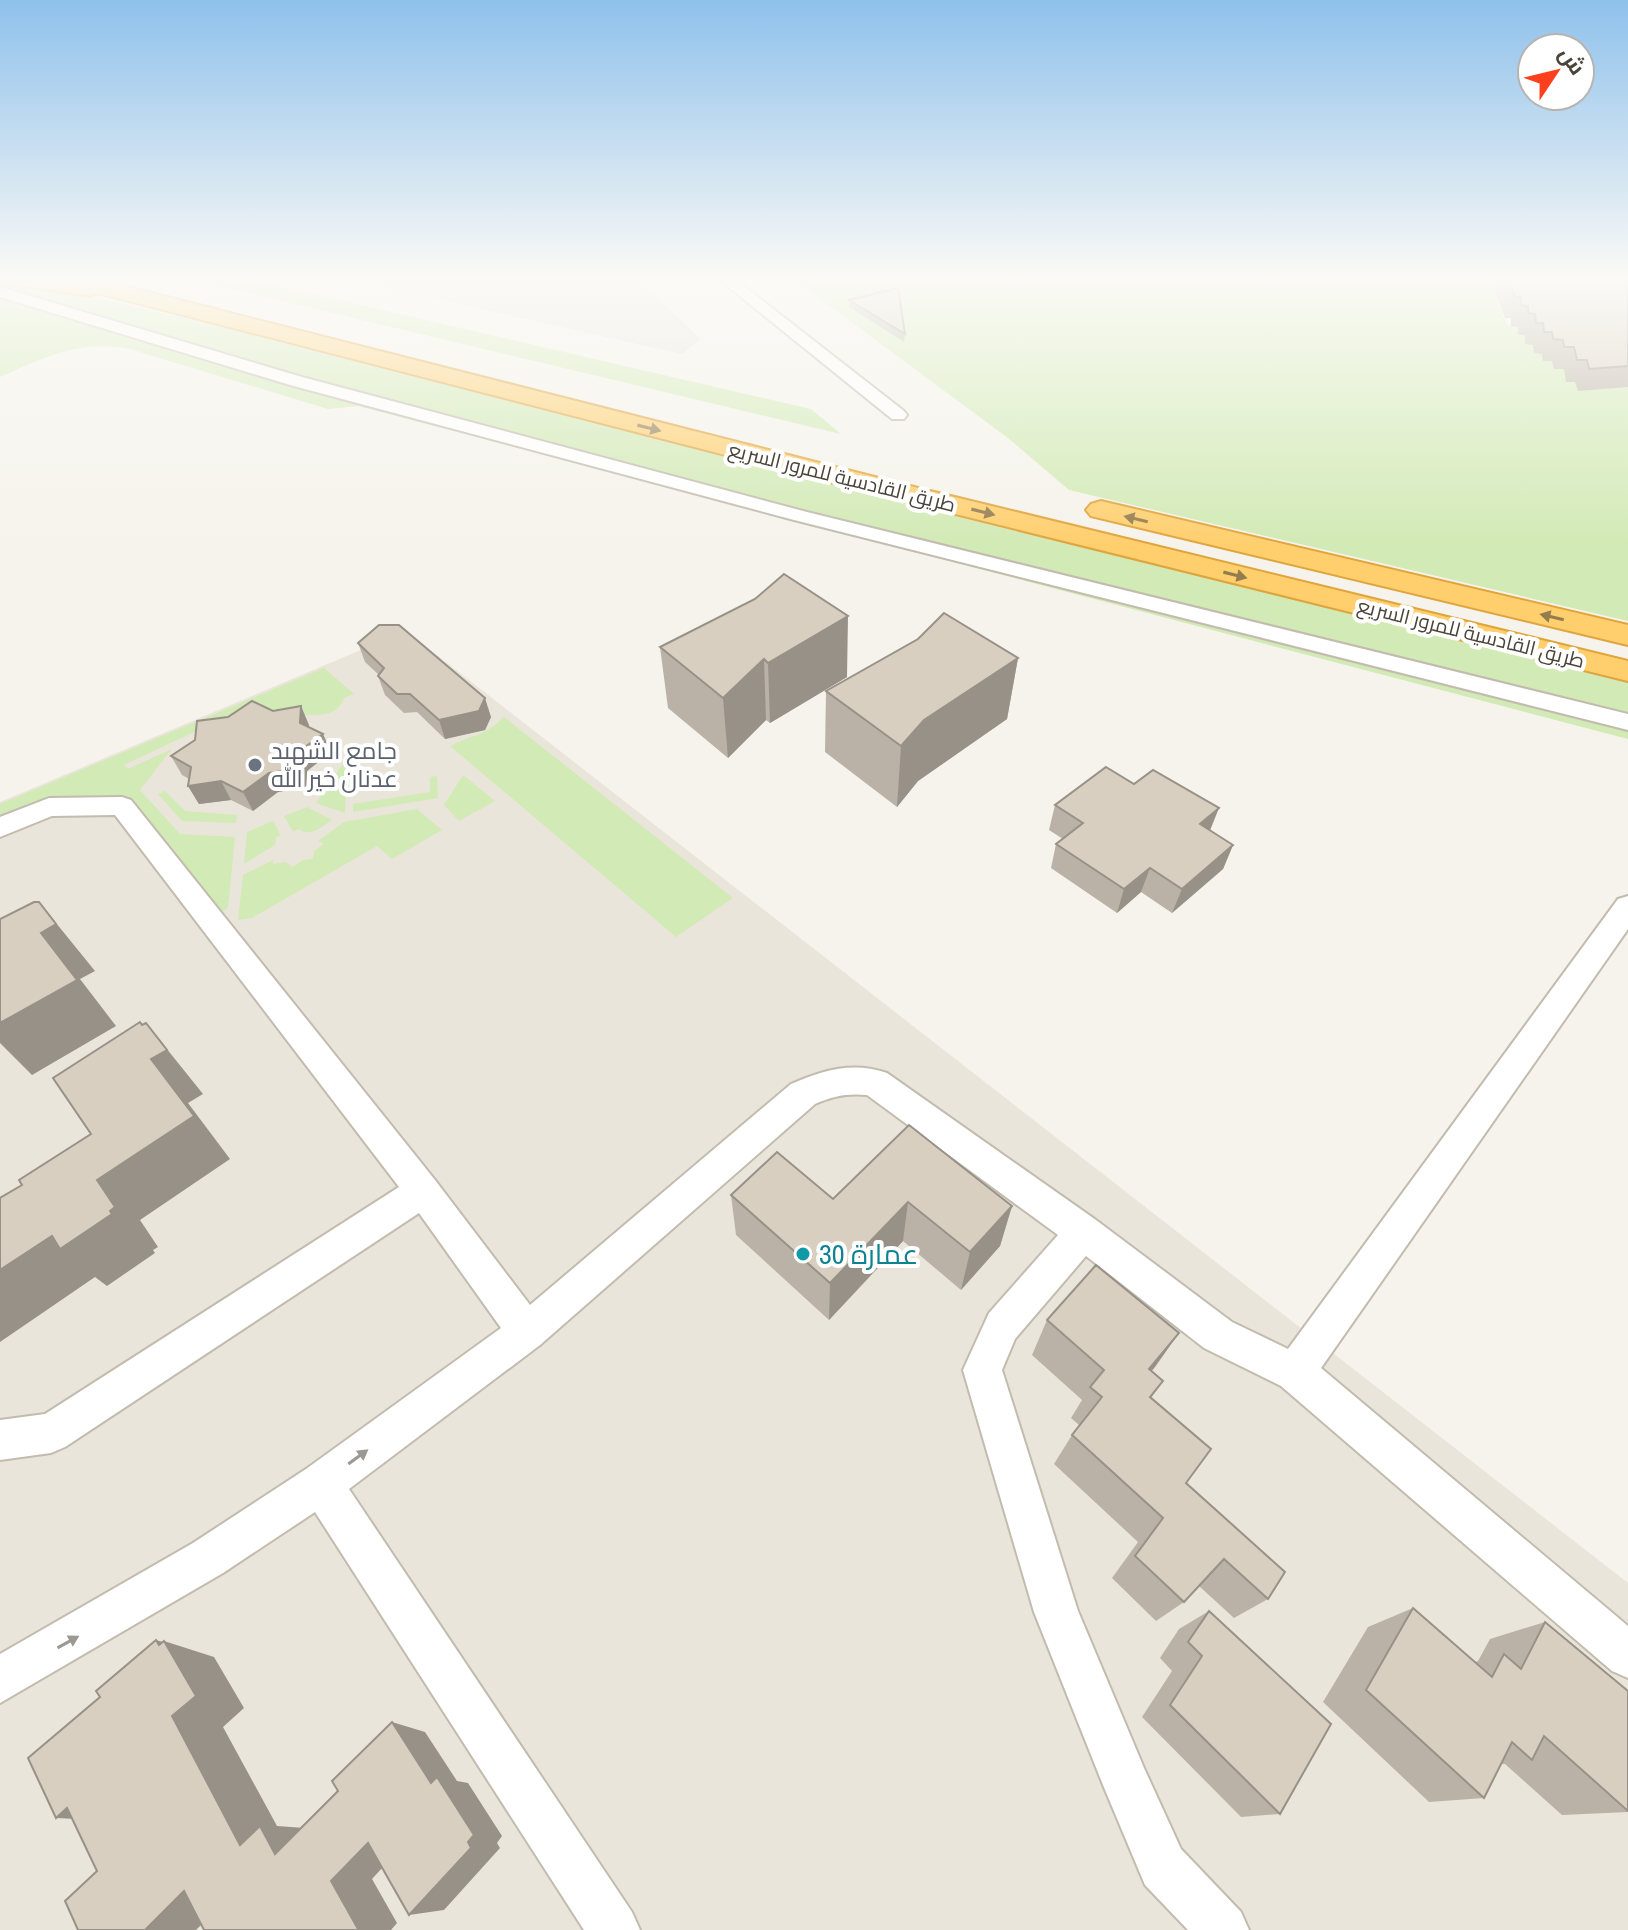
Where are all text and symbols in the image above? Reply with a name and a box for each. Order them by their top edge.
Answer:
north arrow [1516,32,1596,112]
text: ش [1552,40,1593,81]
one-way arrow [637,422,662,434]
street label: طريق القادسية للمرور السريع [725,435,959,519]
one-way arrow [970,507,995,519]
one-way arrow [1123,512,1148,524]
one-way arrow [1223,569,1248,581]
street label: طريق القادسية للمرور السريع [1354,591,1588,675]
one-way arrow [1539,610,1564,623]
place label: جامع الشهيد عدنان خير الله [271,734,398,794]
marker: جامع الشهيد عدنان خير الله [246,756,264,774]
place label: عمارة 30 [819,1235,918,1273]
marker: عمارة 30 [794,1245,812,1263]
one-way arrow [347,1449,369,1465]
one-way arrow [57,1636,79,1650]

